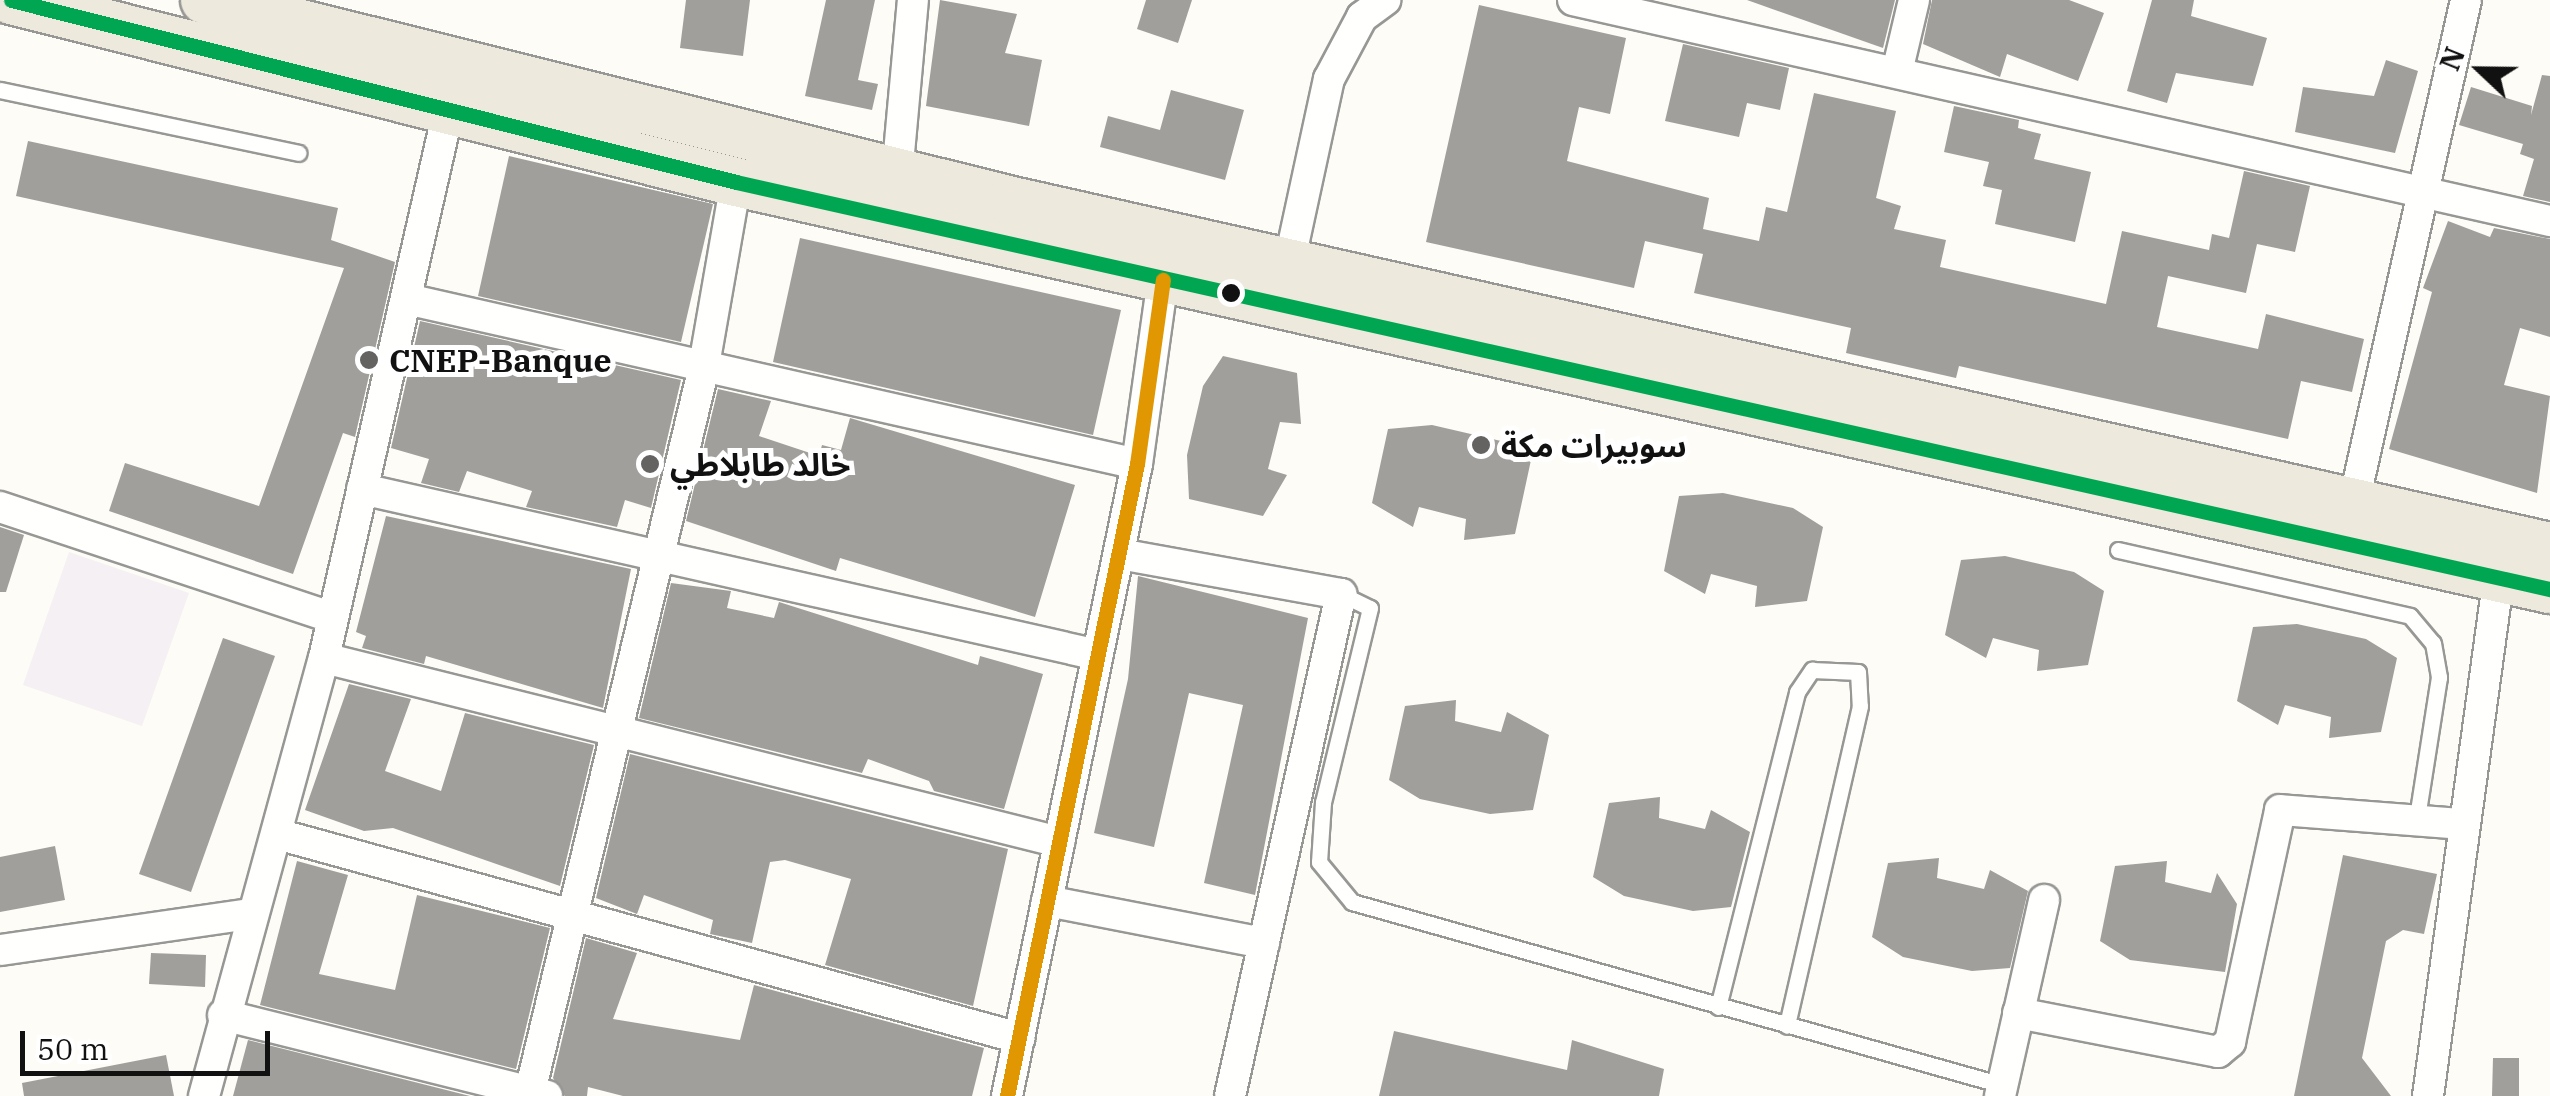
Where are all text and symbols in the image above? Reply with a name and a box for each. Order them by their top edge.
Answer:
north arrow [2430,20,2530,120]
text: N [2430,41,2473,76]
unlabelled marker [1221,283,1241,303]
place label: CNEP-Banque [389,341,612,379]
marker: CNEP-Banque [358,349,380,371]
place label: سوبيرات مكة [1501,426,1687,464]
marker: سوبيرات مكة [1470,434,1492,456]
place label: خالد طابلاطي [670,445,850,483]
marker: خالد طابلاطي [639,453,661,475]
scale bar [25,1011,275,1073]
text: 50 m [37,1029,109,1068]

